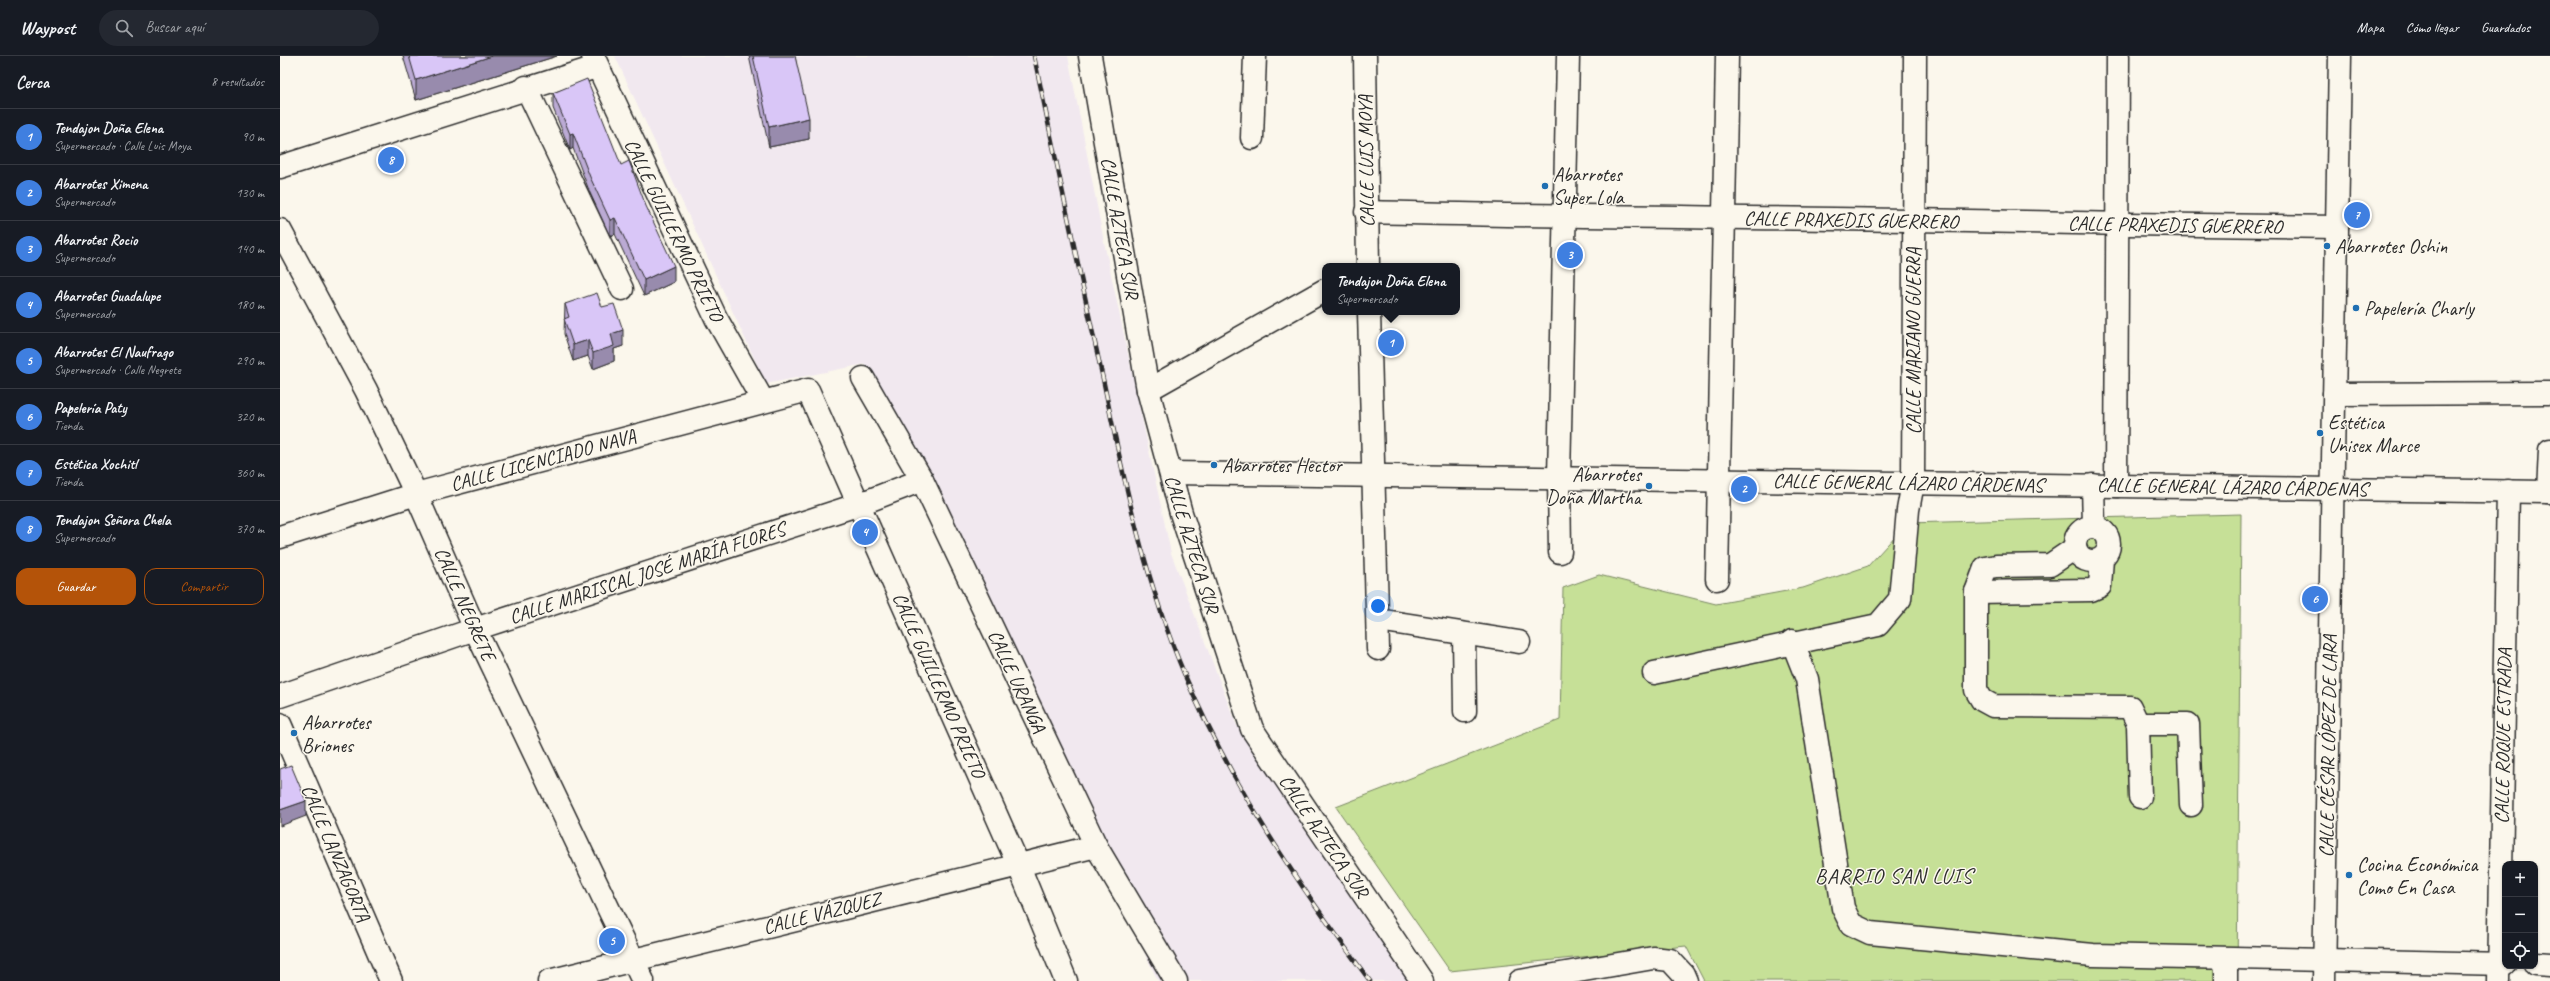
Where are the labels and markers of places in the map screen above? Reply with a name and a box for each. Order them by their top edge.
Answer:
pin: 8 [378,145,404,175]
place label: Abarrotes Super Lola [1553,162,1625,210]
marker: Abarrotes Super Lola [1540,181,1550,191]
pin: 7 [2344,200,2370,230]
place label: Abarrotes Oshin [2335,234,2448,259]
pin: 3 [1557,240,1583,270]
marker: Abarrotes Oshin [2322,241,2332,251]
place label: Papelería Charly [2364,296,2476,321]
marker: Papelería Charly [2351,303,2361,313]
pin: 1 [1378,328,1404,358]
place label: Estética Unisex Marce [2328,410,2420,458]
marker: Estética Unisex Marce [2315,428,2325,438]
place label: Abarrotes Hector [1222,453,1343,478]
marker: Abarrotes Hector [1209,460,1219,470]
place label: Abarrotes Doña Martha [1546,462,1643,510]
pin: 2 [1731,474,1757,504]
marker: Abarrotes Doña Martha [1644,481,1654,491]
pin: 4 [852,517,878,547]
pin: 6 [2302,584,2328,614]
place label: Abarrotes Briones [302,710,373,758]
marker: Abarrotes Briones [289,728,299,738]
place label: Cocina Económica Como En Casa [2357,852,2480,900]
marker: Cocina Económica Como En Casa [2344,870,2354,880]
pin: 5 [599,926,625,956]

